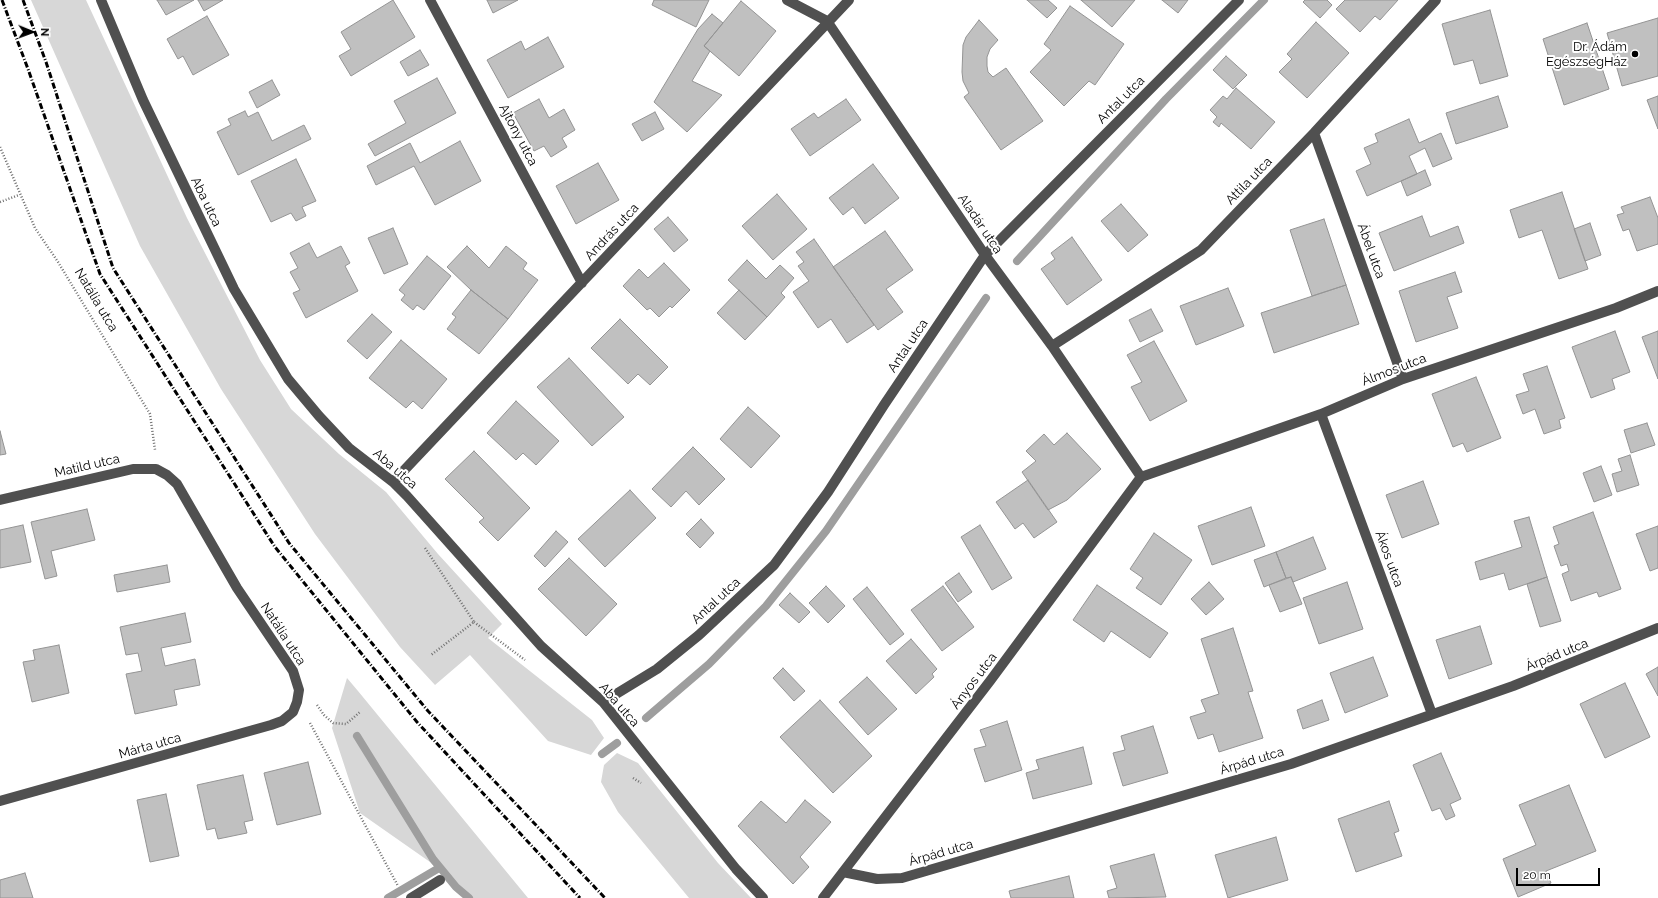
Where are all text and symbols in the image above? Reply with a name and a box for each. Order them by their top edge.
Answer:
north arrow [12,12,52,52]
text: N [38,28,51,37]
place label: Dr. Ádám EgészségHáz [1546,39,1627,70]
marker: Dr. Ádám EgészségHáz [1630,49,1640,59]
street label: Antal utca [1094,73,1148,127]
street label: Ajtony utca [495,101,541,169]
street label: Attila utca [1222,154,1276,208]
street label: Aba utca [187,175,225,229]
street label: Aladár utca [954,191,1006,257]
street label: András utca [582,200,642,264]
street label: Ábel utca [1354,221,1388,281]
street label: Natália utca [71,265,121,335]
street label: Antal utca [885,316,931,376]
street label: Álmos utca [1360,351,1428,389]
street label: Aba utca [370,446,420,492]
street label: Matild utca [53,451,121,481]
street label: Ákos utca [1372,529,1406,589]
street label: Antal utca [688,575,744,627]
street label: Natália utca [257,600,309,668]
street label: Árpád utca [1523,635,1591,675]
street label: Ányos utca [948,650,1000,712]
street label: Aba utca [596,680,642,730]
street label: Márta utca [117,730,183,762]
street label: Árpád utca [1218,744,1286,778]
street label: Árpád utca [907,836,975,870]
scale bar [1518,860,1602,886]
text: 20 m [1523,868,1551,882]

